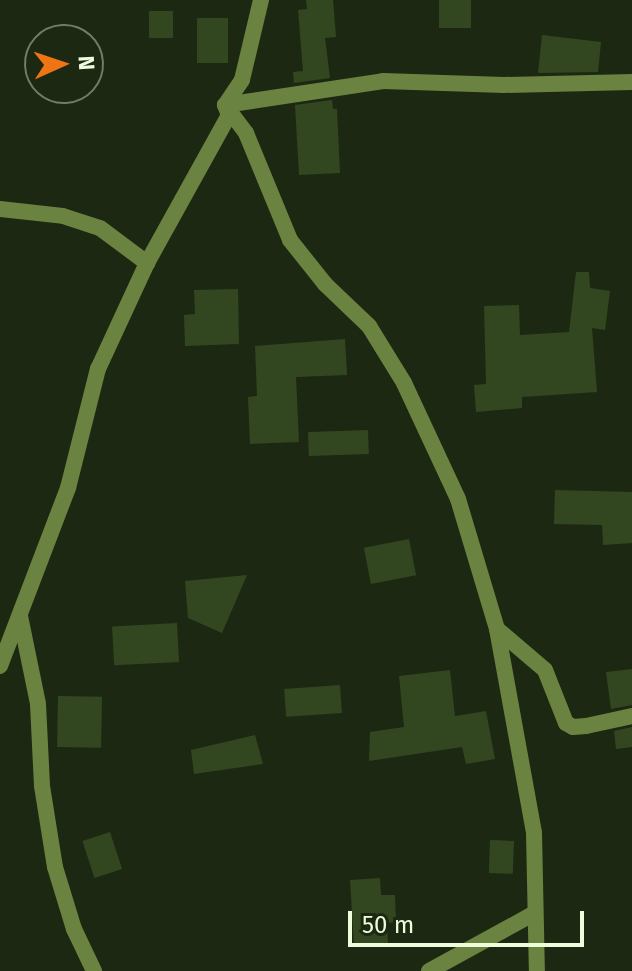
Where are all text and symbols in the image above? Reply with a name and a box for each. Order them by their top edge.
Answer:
north arrow [24,24,104,104]
text: N [73,55,100,71]
scale bar [352,895,588,945]
text: 50 m [362,911,414,939]

